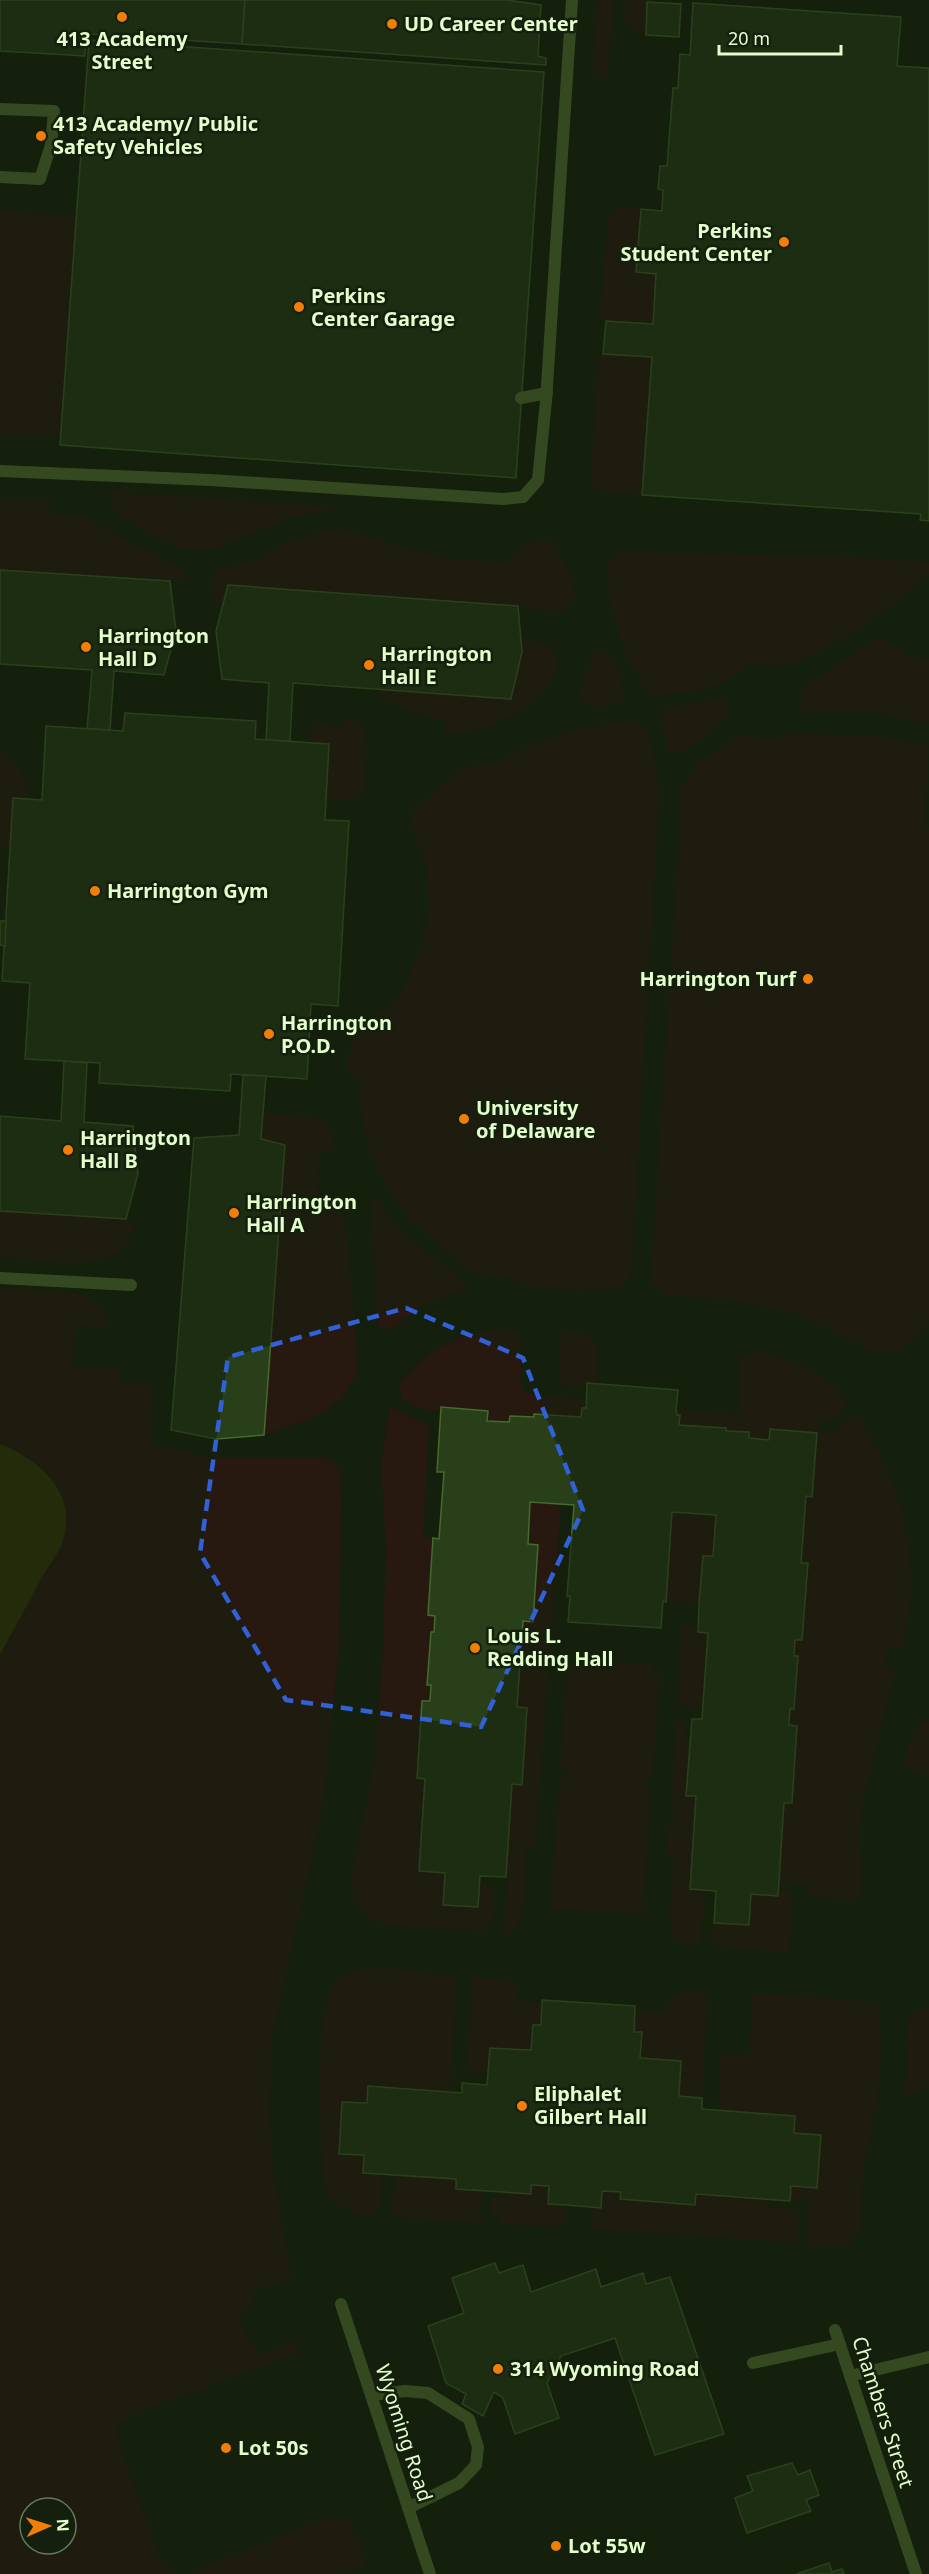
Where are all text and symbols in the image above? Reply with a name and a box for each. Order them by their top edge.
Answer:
marker: 413 Academy Street [115,10,129,24]
place label: UD Career Center [404,10,578,37]
marker: UD Career Center [385,17,399,31]
scale bar [719,18,840,56]
place label: 413 Academy Street [56,25,188,75]
text: 20 m [728,26,770,50]
place label: 413 Academy/ Public Safety Vehicles [53,110,258,160]
marker: 413 Academy/ Public Safety Vehicles [34,129,48,143]
place label: Perkins Student Center [621,217,772,267]
marker: Perkins Student Center [777,235,791,249]
place label: Perkins Center Garage [311,282,455,332]
marker: Perkins Center Garage [292,300,306,314]
place label: Harrington Hall D [98,622,209,672]
marker: Harrington Hall D [79,640,93,654]
place label: Harrington Hall E [381,640,492,690]
marker: Harrington Hall E [362,658,376,672]
place label: Harrington Gym [107,877,269,904]
marker: Harrington Gym [88,884,102,898]
place label: Harrington Turf [640,965,797,992]
marker: Harrington Turf [801,972,815,986]
place label: Harrington P.O.D. [281,1009,392,1059]
marker: Harrington P.O.D. [262,1027,276,1041]
place label: University of Delaware [476,1094,596,1144]
marker: University of Delaware [457,1112,471,1126]
place label: Harrington Hall B [80,1124,191,1174]
marker: Harrington Hall B [61,1143,75,1157]
place label: Harrington Hall A [246,1188,357,1238]
marker: Harrington Hall A [227,1206,241,1220]
place label: Louis L. Redding Hall [487,1622,613,1672]
marker: Louis L. Redding Hall [468,1641,482,1655]
place label: Eliphalet Gilbert Hall [534,2080,647,2130]
marker: Eliphalet Gilbert Hall [515,2099,529,2113]
street label: Chambers Street [846,2333,921,2491]
place label: 314 Wyoming Road [510,2355,699,2382]
street label: Wyoming Road [370,2361,439,2505]
marker: 314 Wyoming Road [491,2362,505,2376]
place label: Lot 50s [238,2434,308,2461]
marker: Lot 50s [219,2441,233,2455]
north arrow [18,2496,78,2556]
text: N [52,2518,74,2532]
place label: Lot 55w [568,2532,646,2559]
marker: Lot 55w [549,2539,563,2553]

